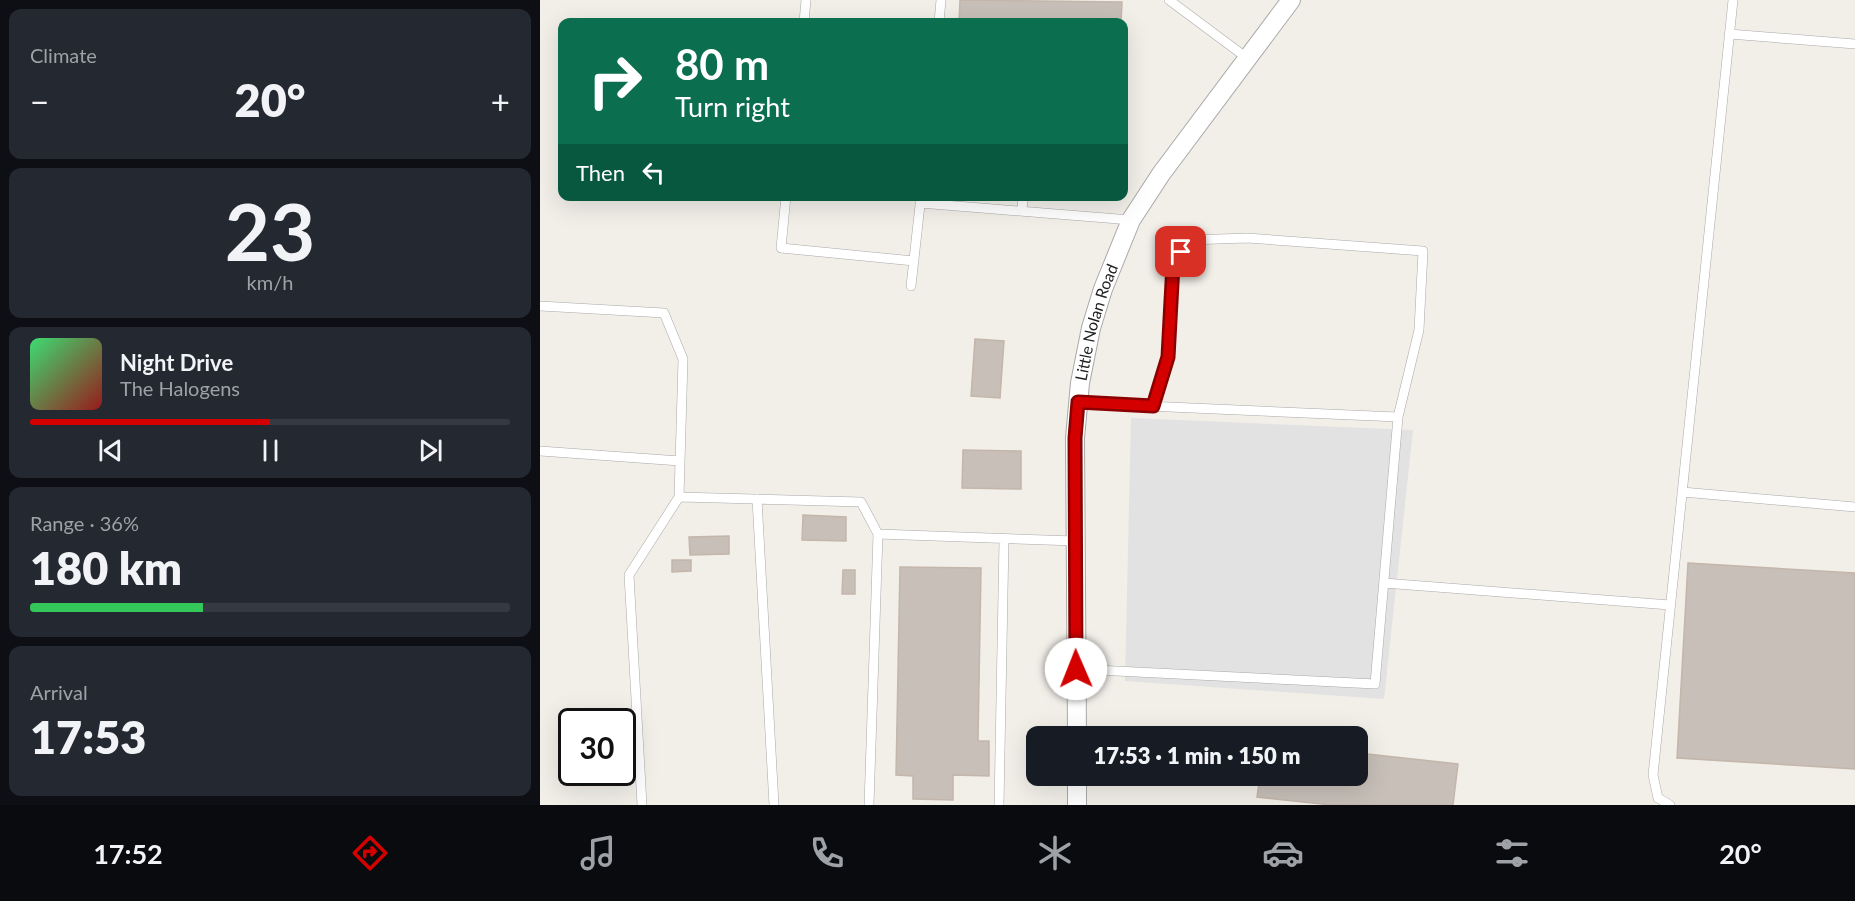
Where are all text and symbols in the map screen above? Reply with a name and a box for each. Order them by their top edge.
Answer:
text: 80 m [675,39,769,89]
icon: right [576,42,654,120]
text: Climate [30,43,97,67]
text: 20° [235,73,305,127]
text: − [30,81,49,121]
text: + [491,81,510,121]
text: Turn right [675,90,790,123]
icon: left [637,156,670,189]
text: Then [576,159,625,186]
text: 23 [225,184,315,278]
pin [1155,226,1206,277]
icon: arrive [1164,235,1197,268]
street label: Little Nolan Road [1071,261,1121,382]
text: km/h [247,270,293,294]
text: Night Drive [120,349,233,376]
text: The Halogens [120,376,240,400]
icon: previous [94,434,127,467]
icon: pause [254,434,287,467]
icon: next [414,434,447,467]
text: Range · 36% [30,511,139,535]
text: 180 km [30,541,182,595]
position arrow [1044,637,1108,701]
text: Arrival [30,680,88,704]
speed limit sign: 30 [558,708,636,786]
text: 17:53 [30,710,146,764]
text: 17:53 · 1 min · 150 m [1094,742,1300,769]
icon: directions [349,832,391,874]
icon: music [577,832,619,874]
icon: phone [806,832,848,874]
icon: climate [1034,832,1076,874]
icon: car [1262,832,1304,874]
icon: filters [1491,832,1533,874]
text: 17:52 [93,837,163,870]
text: 20° [1719,837,1762,870]

